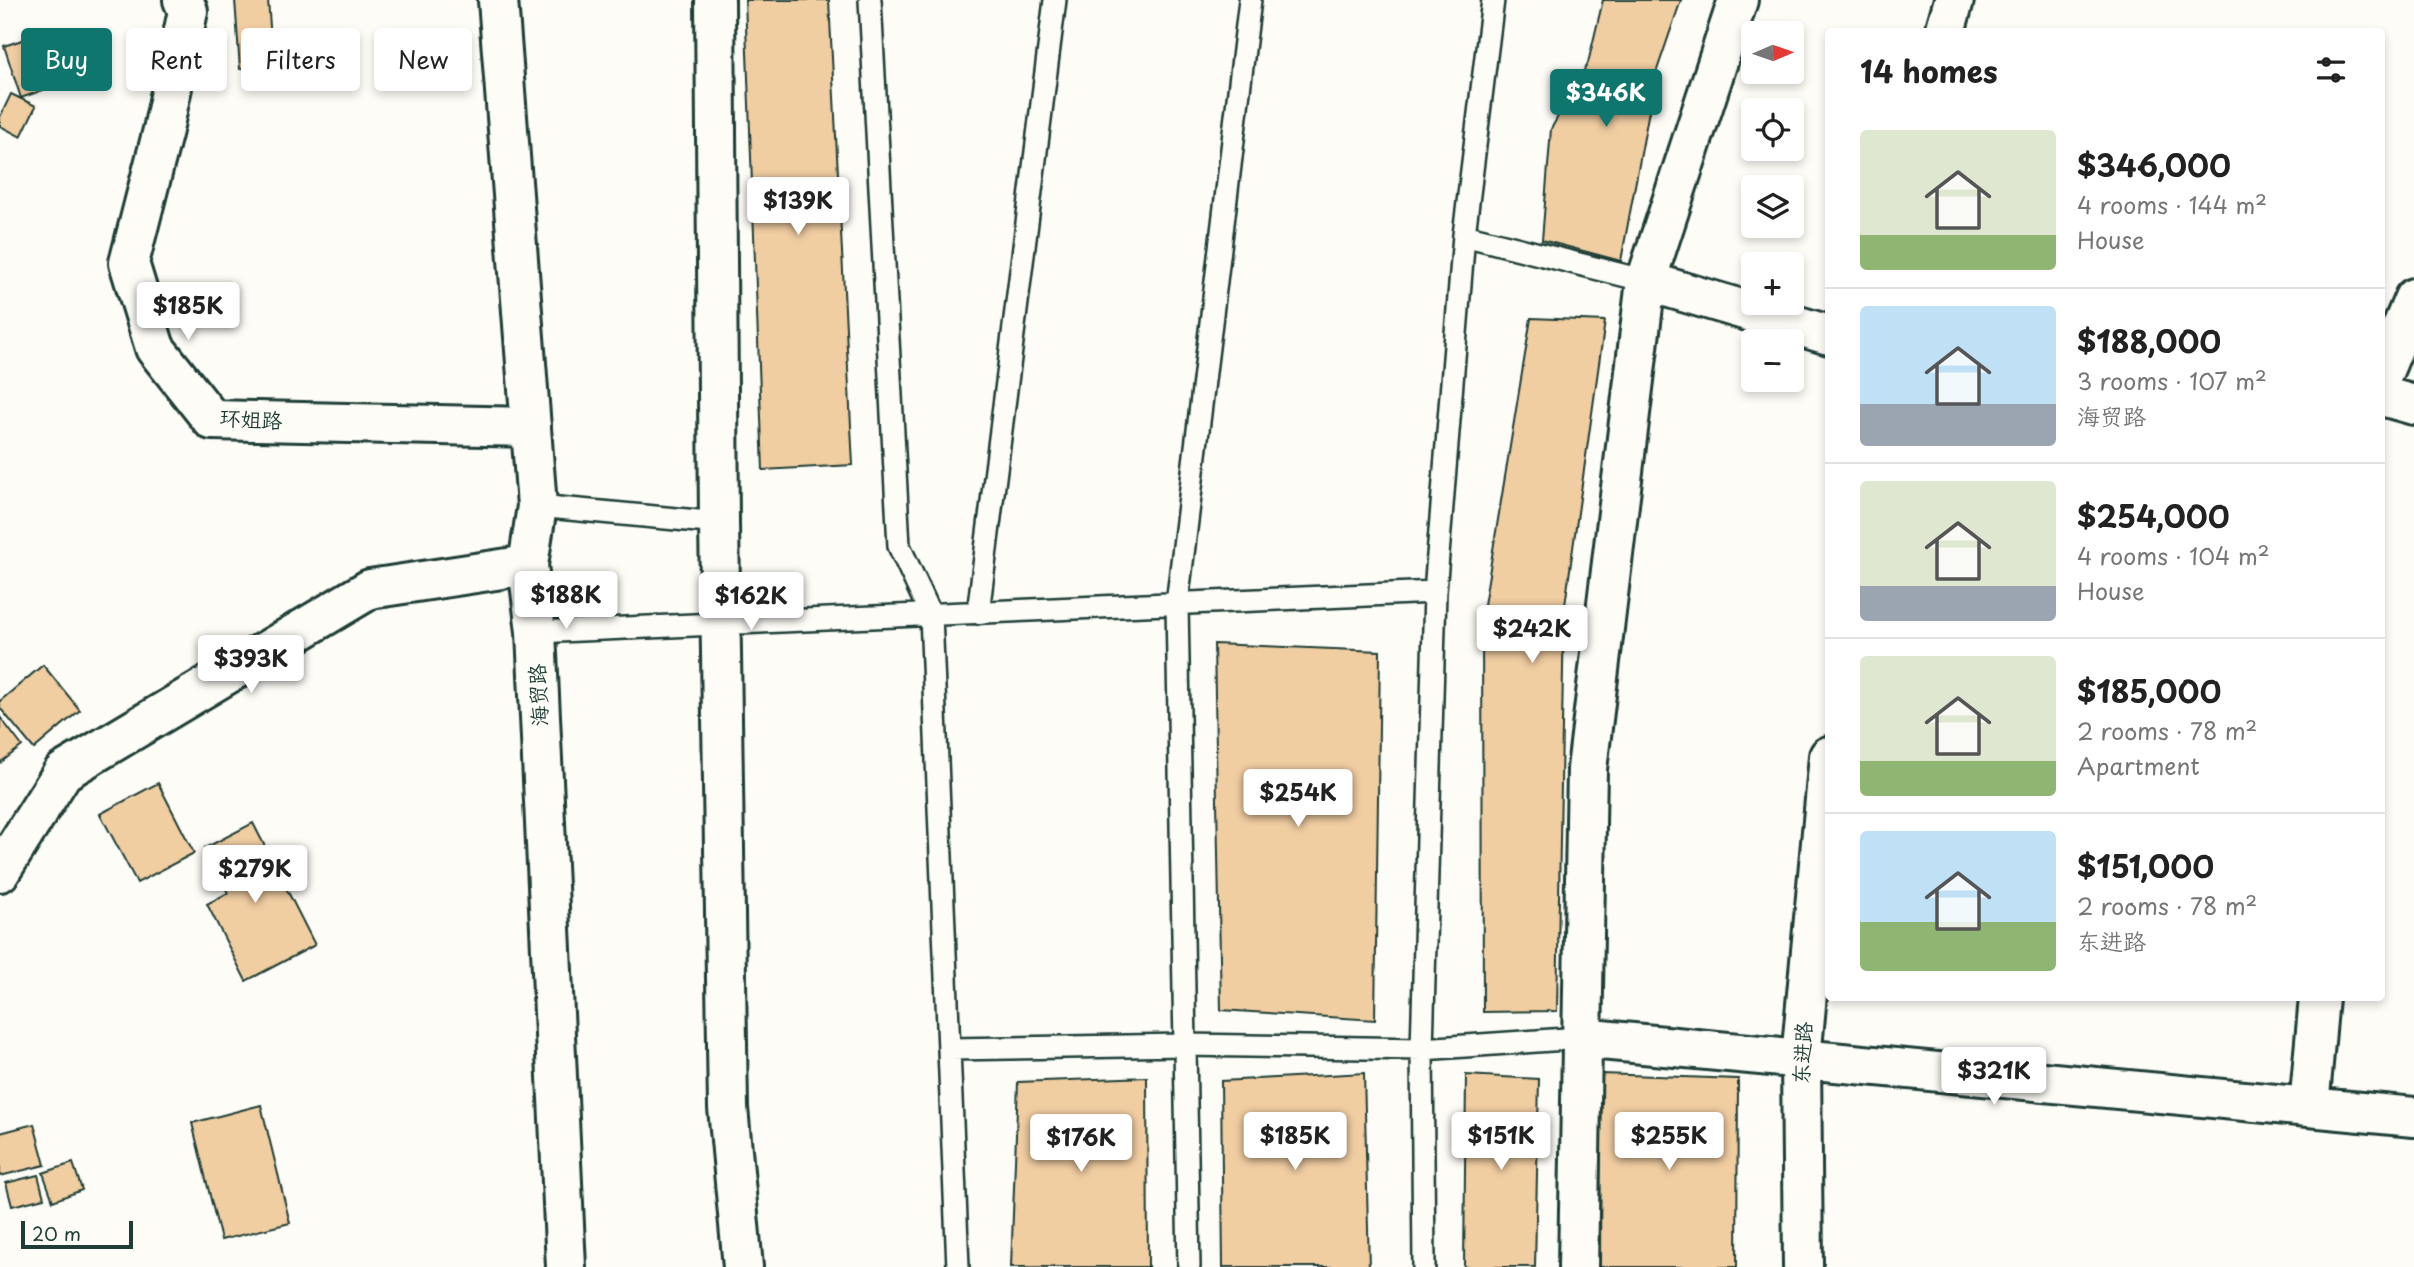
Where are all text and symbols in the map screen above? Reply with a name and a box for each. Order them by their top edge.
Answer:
north arrow [1741,21,1804,84]
map controls [1741,21,1804,392]
chip: Buy [21,28,112,91]
chip: Rent [126,28,227,91]
chip: Filters [241,28,360,91]
chip: New [374,28,472,91]
text: 14 homes [1860,48,1998,93]
icon: filters [2312,51,2350,89]
pin: $346K [1557,69,1655,129]
text: $346K [1566,74,1646,109]
button: locate [1741,98,1804,161]
text: $346,000 [2077,142,2231,187]
icon: home [1916,158,2000,242]
button: layers [1741,175,1804,238]
pin: $139K [749,177,847,237]
text: $139K [763,182,833,217]
text: 4 rooms · 144 m² [2077,187,2267,222]
text: House [2077,222,2144,257]
button: + [1741,252,1804,315]
pin: $185K [139,282,237,342]
text: $185K [153,287,223,322]
text: $188,000 [2077,318,2221,363]
button: − [1741,329,1804,392]
icon: home [1916,334,2000,418]
text: 3 rooms · 107 m² [2077,363,2267,398]
text: 海贸路 [2077,398,2146,433]
street label: 环姐路 [219,400,283,436]
text: $254,000 [2077,493,2230,538]
icon: home [1916,509,2000,593]
text: 4 rooms · 104 m² [2077,538,2270,573]
pin: $188K [517,572,615,631]
pin: $162K [702,572,800,632]
text: House [2077,573,2144,608]
text: $188K [531,576,601,611]
text: $162K [715,577,787,612]
pin: $242K [1483,606,1581,665]
text: $242K [1493,610,1571,645]
pin: $393K [202,636,300,695]
text: $393K [214,640,288,675]
street label: 海贸路 [519,663,555,727]
text: $185,000 [2077,668,2221,713]
icon: home [1916,684,2000,768]
text: 2 rooms · 78 m² [2077,713,2257,748]
text: Apartment [2077,748,2200,783]
pin: $254K [1249,770,1347,829]
text: $254K [1260,774,1336,809]
text: $151,000 [2077,843,2214,888]
pin: $279K [206,846,304,905]
text: $279K [218,850,292,885]
icon: home [1916,859,2000,943]
text: 2 rooms · 78 m² [2077,888,2257,923]
text: 东进路 [2077,923,2146,958]
street label: 东进路 [1783,1021,1819,1085]
pin: $321K [1945,1048,2043,1107]
text: $321K [1957,1052,2031,1087]
pin: $185K [1246,1112,1344,1172]
pin: $151K [1452,1112,1550,1172]
pin: $255K [1620,1112,1718,1172]
pin: $176K [1032,1114,1130,1174]
text: $185K [1260,1117,1330,1152]
text: $151K [1467,1117,1535,1152]
text: $255K [1631,1117,1707,1152]
text: $176K [1046,1119,1116,1154]
scale bar [21,1218,133,1250]
text: 20 m [32,1219,81,1247]

